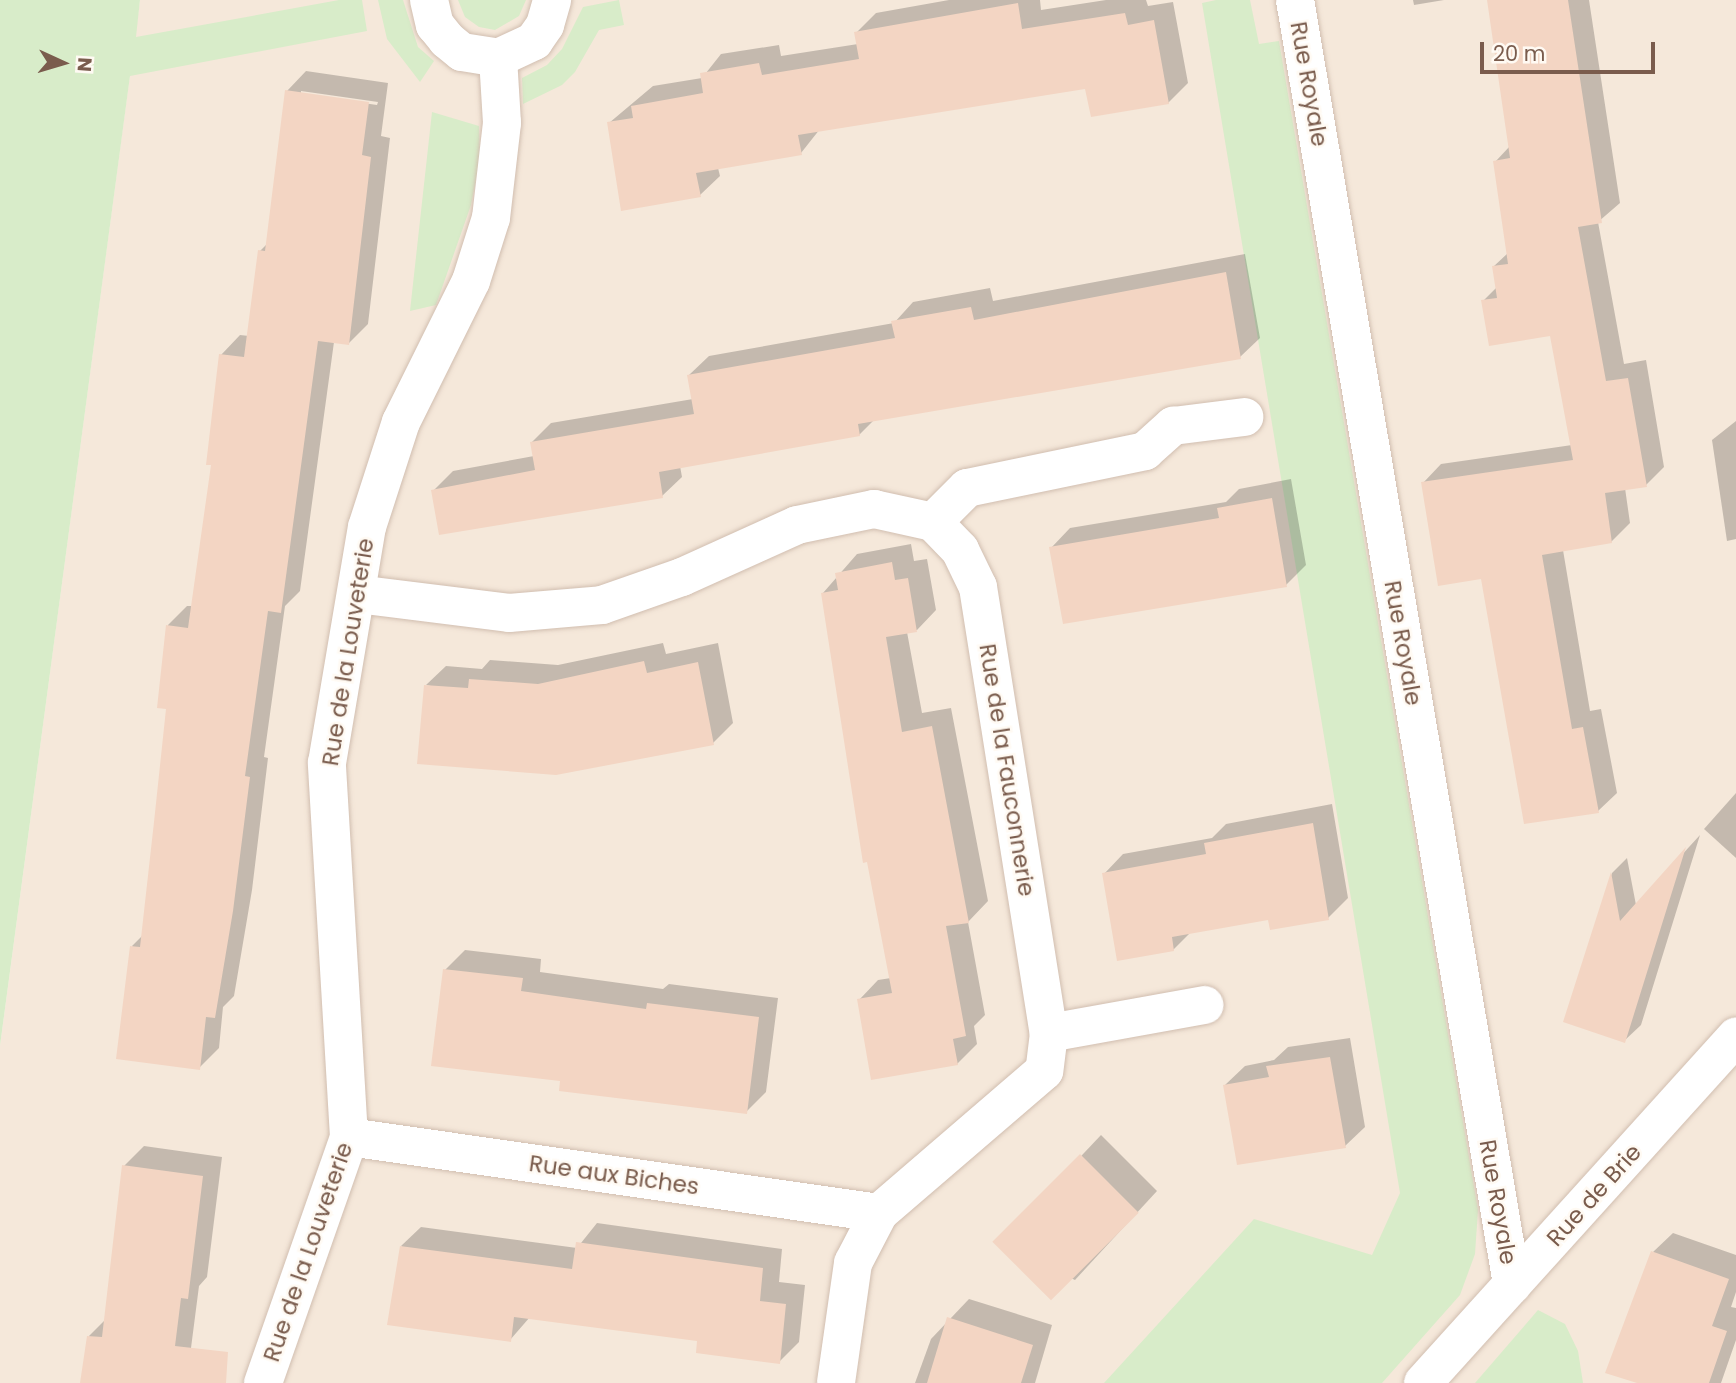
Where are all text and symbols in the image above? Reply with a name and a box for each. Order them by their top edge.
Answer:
street label: Rue Royale [1284,19,1334,149]
north arrow [28,28,98,98]
scale bar [1484,28,1659,72]
text: 20 m [1493,39,1546,68]
text: N [70,56,98,73]
street label: Rue de la Louveterie [316,536,380,768]
street label: Rue Royale [1378,578,1428,708]
street label: Rue de la Fauconnerie [973,642,1041,898]
street label: Rue Royale [1473,1137,1523,1267]
street label: Rue de Brie [1541,1138,1647,1252]
street label: Rue de la Louveterie [258,1139,358,1365]
street label: Rue aux Biches [527,1149,701,1201]

